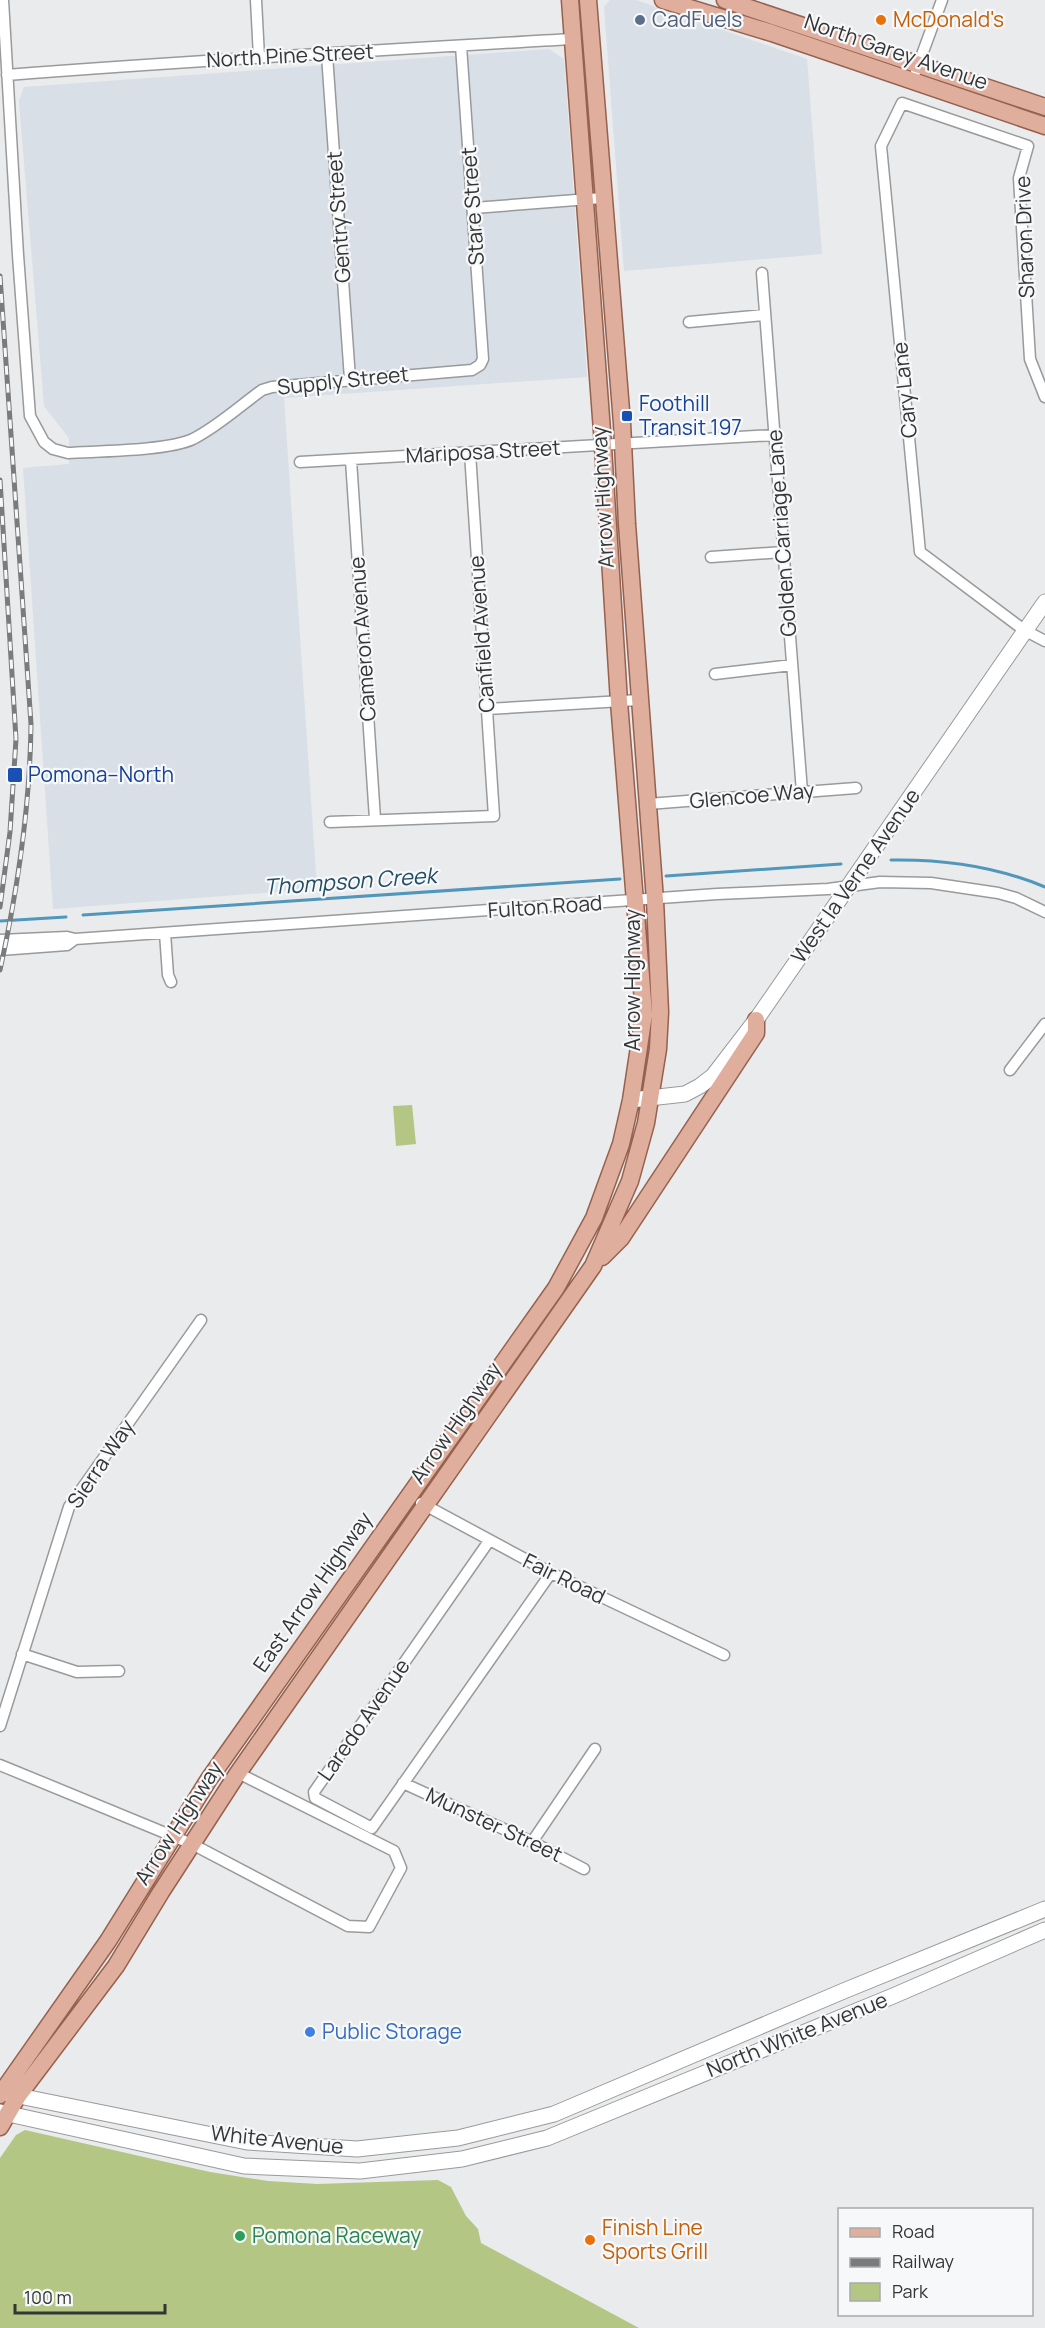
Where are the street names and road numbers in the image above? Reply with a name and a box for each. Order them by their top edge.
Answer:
street label: North Garey Avenue [801,6,992,96]
street label: North Pine Street [206,37,374,73]
street label: Stare Street [454,146,490,266]
street label: Gentry Street [319,150,357,284]
street label: Sharon Drive [1008,175,1040,299]
street label: Cary Lane [885,341,923,440]
street label: Supply Street [276,359,410,401]
street label: Arrow Highway [584,425,620,569]
street label: Golden Carriage Lane [760,429,802,638]
street label: Mariposa Street [405,433,561,469]
street label: Canfield Avenue [462,555,500,714]
street label: Cameron Avenue [342,556,382,722]
street label: Glencoe Way [688,776,815,814]
street label: West la Verne Avenue [784,783,926,968]
street label: Fulton Road [487,888,603,924]
street label: Arrow Highway [618,909,646,1051]
street label: Arrow Highway [403,1356,507,1489]
street label: Sierra Way [60,1414,140,1513]
street label: East Arrow Highway [246,1506,378,1677]
street label: Fair Road [519,1546,610,1610]
street label: Laredo Avenue [311,1653,416,1786]
street label: Arrow Highway [128,1755,229,1890]
street label: Munster Street [422,1780,567,1868]
street label: North White Avenue [702,1985,891,2083]
street label: White Avenue [209,2118,345,2160]

